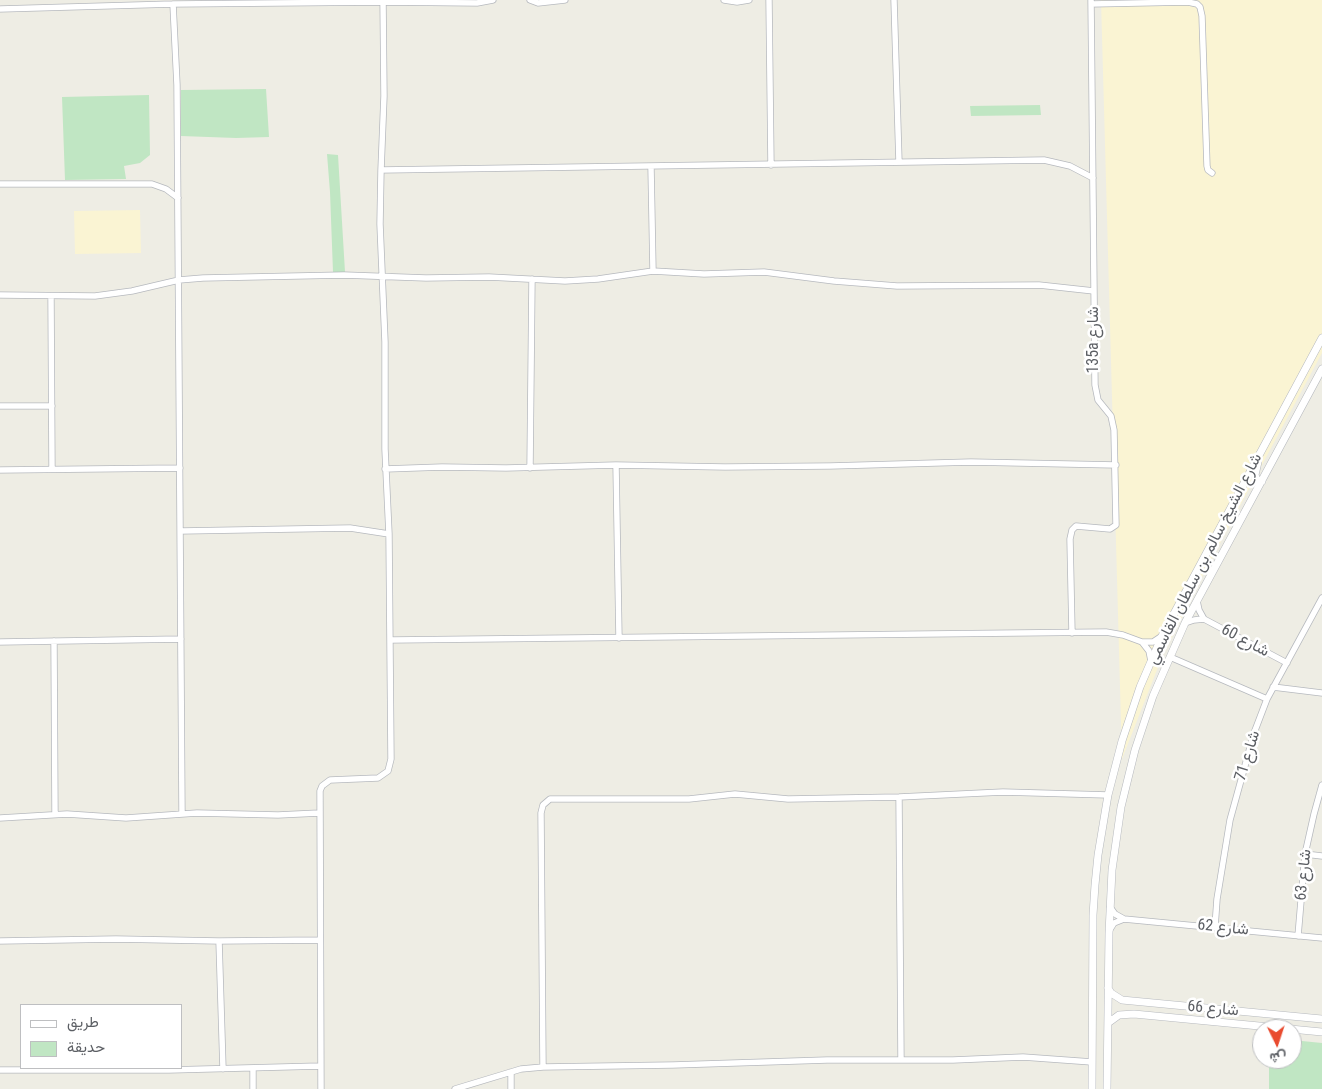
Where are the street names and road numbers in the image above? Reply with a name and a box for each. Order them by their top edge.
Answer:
street label: 135a شارع [1084,306,1104,374]
street label: شارع الشيخ سالم بن سلطان القاسمي [1143,450,1267,668]
street label: شارع 60 [1218,620,1272,662]
street label: شارع 71 [1231,728,1265,784]
street label: شارع 63 [1292,848,1316,902]
street label: شارع 62 [1196,916,1250,940]
street label: شارع 66 [1186,997,1240,1021]

